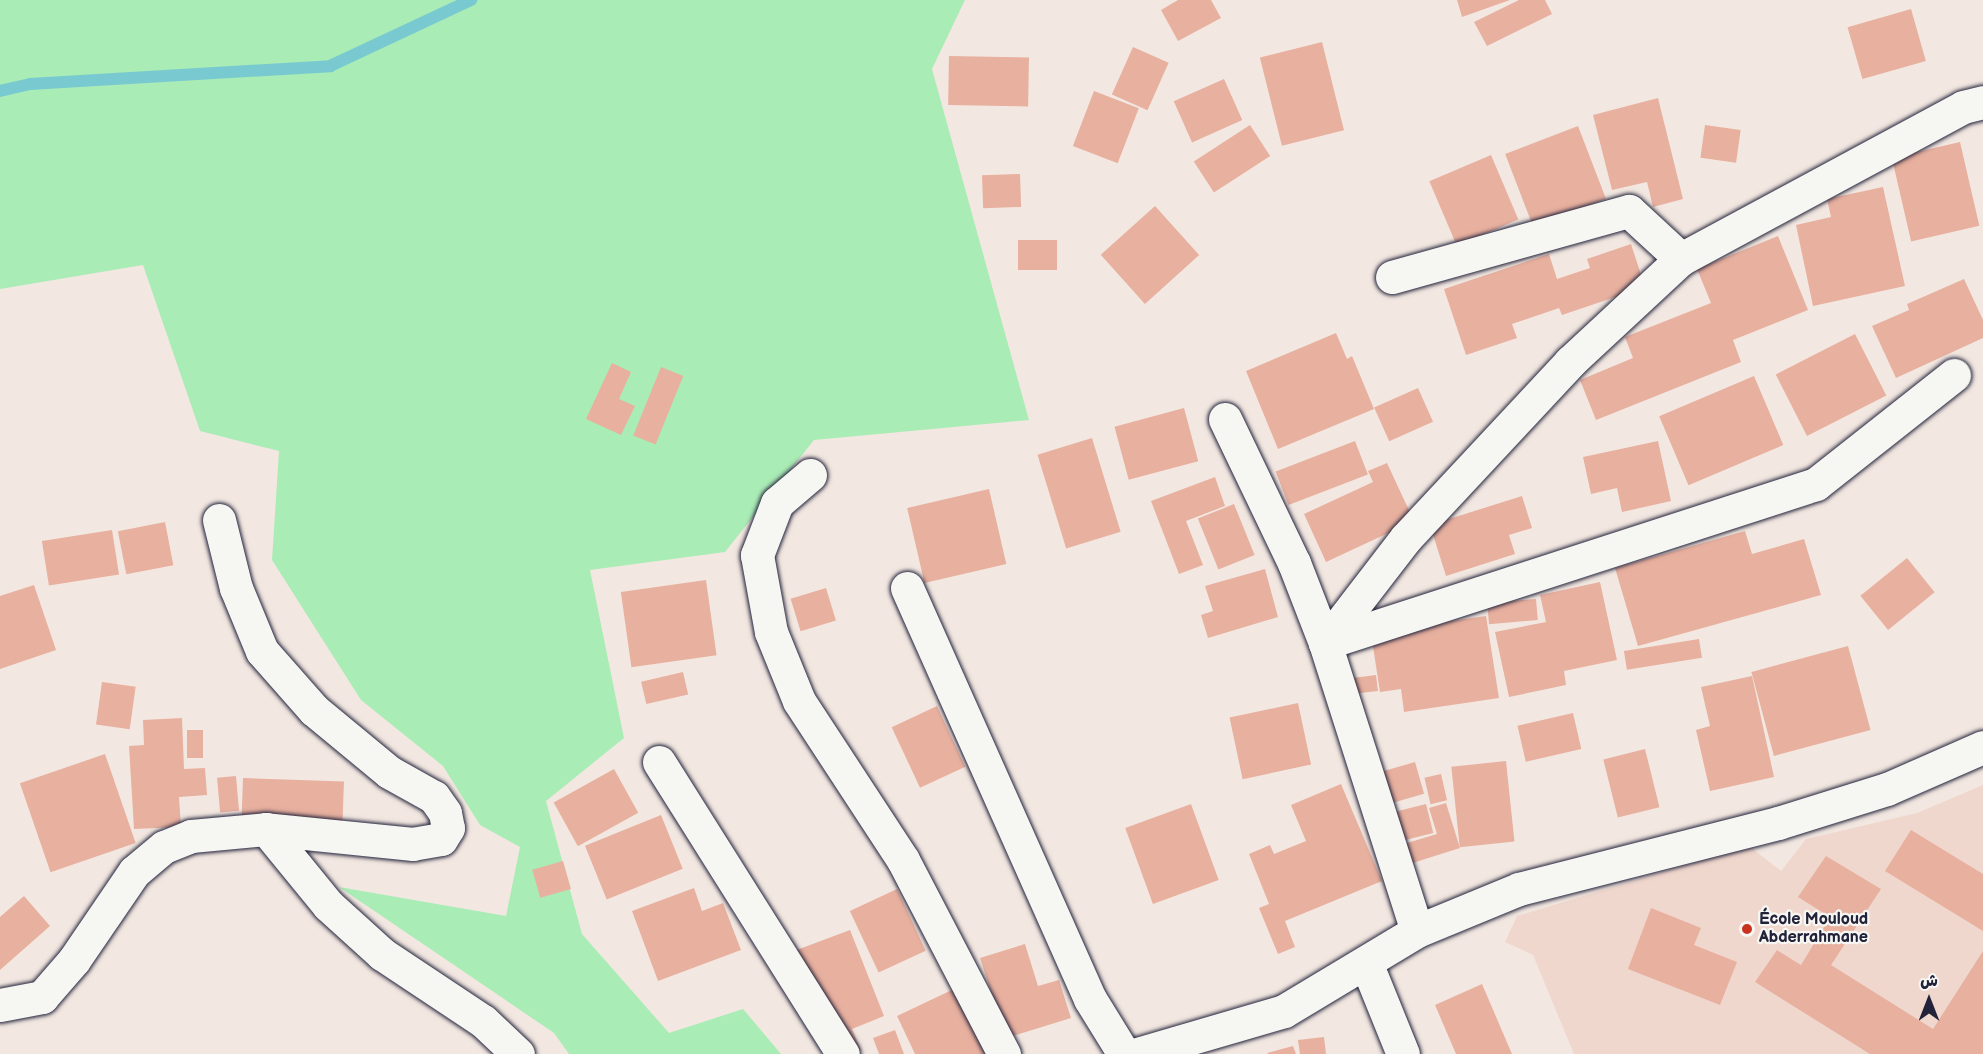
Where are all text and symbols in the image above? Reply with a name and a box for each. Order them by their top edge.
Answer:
place label: École Mouloud Abderrahmane [1759,910,1868,948]
marker: École Mouloud Abderrahmane [1740,922,1754,936]
north arrow [1899,970,1959,1030]
text: ش [1920,972,1938,991]

